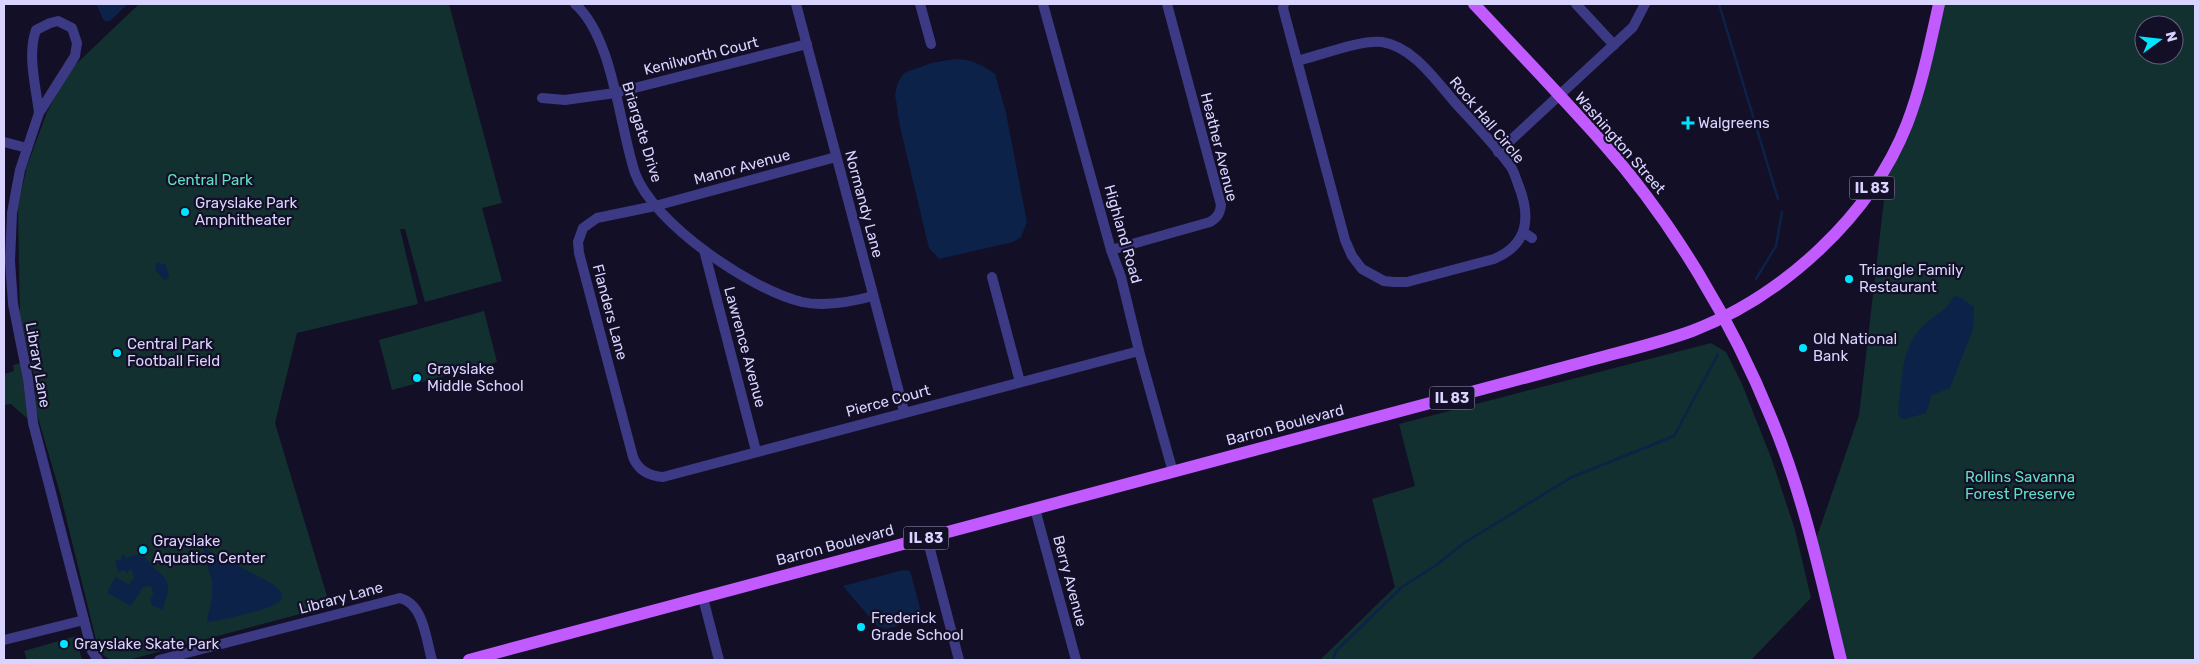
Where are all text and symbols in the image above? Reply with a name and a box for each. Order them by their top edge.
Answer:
north arrow [2134,15,2184,65]
text: N [2162,30,2181,44]
street label: Kenilworth Court [642,33,760,79]
street label: Rock Hall Circle [1446,73,1528,167]
street label: Briargate Drive [618,79,666,185]
street label: Washington Street [1571,88,1669,198]
street label: Heather Avenue [1197,91,1241,203]
place label: Walgreens [1698,114,1770,132]
marker: Walgreens [1682,117,1694,129]
street label: Manor Avenue [692,145,792,189]
street label: Normandy Lane [841,148,887,260]
park label: Central Park [167,171,253,189]
road number: IL 83 [1850,177,1894,200]
street label: Highland Road [1100,183,1146,285]
place label: Grayslake Park Amphitheater [195,194,297,229]
marker: Grayslake Park Amphitheater [179,206,191,218]
place label: Triangle Family Restaurant [1859,261,1963,296]
street label: Flanders Lane [589,262,631,362]
marker: Triangle Family Restaurant [1843,273,1855,285]
street label: Lawrence Avenue [720,285,770,409]
street label: Library Lane [22,321,54,409]
place label: Old National Bank [1813,330,1897,365]
place label: Central Park Football Field [127,335,220,370]
marker: Old National Bank [1797,342,1809,354]
marker: Central Park Football Field [111,347,123,359]
place label: Grayslake Middle School [427,360,524,395]
marker: Grayslake Middle School [411,372,423,384]
street label: Pierce Court [844,381,932,421]
road number: IL 83 [1430,386,1474,409]
street label: Barron Boulevard [1224,401,1346,449]
park label: Rollins Savanna Forest Preserve [1965,468,2075,503]
street label: Barron Boulevard [774,521,896,569]
road number: IL 83 [904,526,948,550]
place label: Grayslake Aquatics Center [153,532,266,567]
street label: Berry Avenue [1049,533,1091,629]
marker: Grayslake Aquatics Center [137,544,149,556]
street label: Library Lane [297,578,385,618]
place label: Frederick Grade School [871,609,964,644]
marker: Frederick Grade School [855,621,867,633]
place label: Grayslake Skate Park [74,635,220,653]
marker: Grayslake Skate Park [58,638,70,650]

